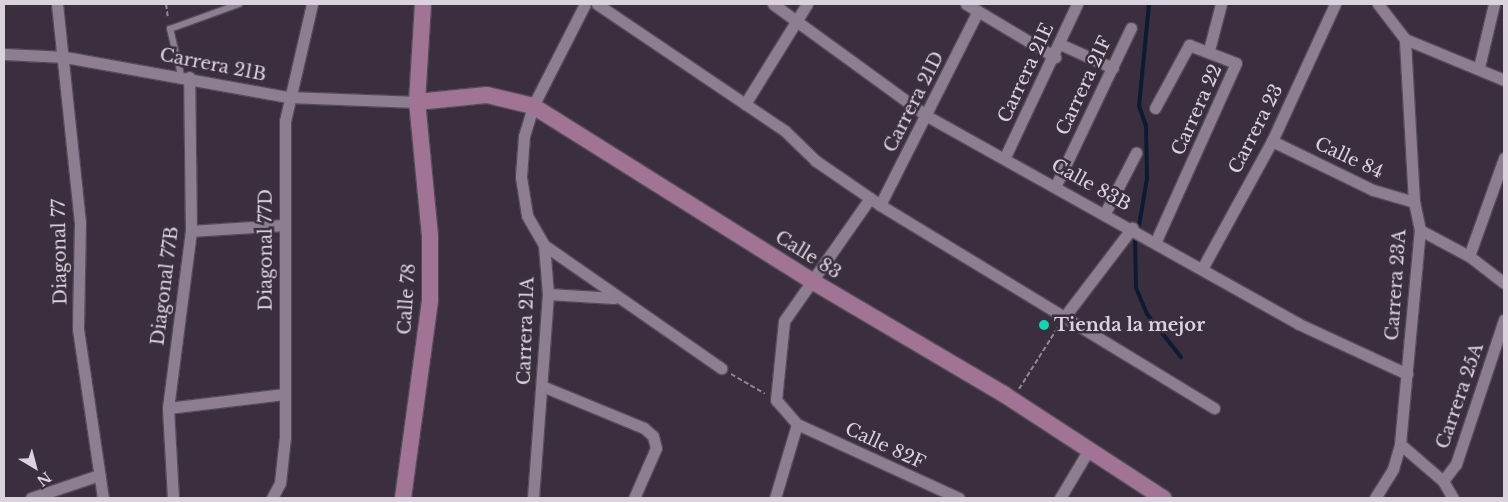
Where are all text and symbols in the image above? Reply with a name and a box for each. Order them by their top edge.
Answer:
street label: Carrera 21E [993,20,1059,126]
street label: Carrera 21F [1052,33,1116,139]
street label: Carrera 21B [158,44,268,86]
street label: Carrera 21D [879,48,949,156]
street label: Carrera 22 [1167,61,1227,159]
street label: Carrera 23 [1224,81,1288,177]
street label: Calle 84 [1311,133,1387,183]
street label: Calle 83B [1048,154,1134,216]
street label: Diagonal 77D [255,189,277,311]
street label: Diagonal 77 [48,199,72,305]
street label: Diagonal 77B [147,225,183,347]
street label: Calle 83 [771,226,845,284]
street label: Carrera 23A [1381,229,1411,341]
street label: Calle 78 [394,263,420,335]
street label: Carrera 21A [513,276,539,386]
place label: Tienda la mejor [1054,314,1205,336]
marker: Tienda la mejor [1038,319,1050,331]
street label: Carrera 25A [1432,340,1488,452]
street label: Calle 82F [842,418,928,474]
north arrow [10,442,60,492]
text: N [33,468,55,490]

